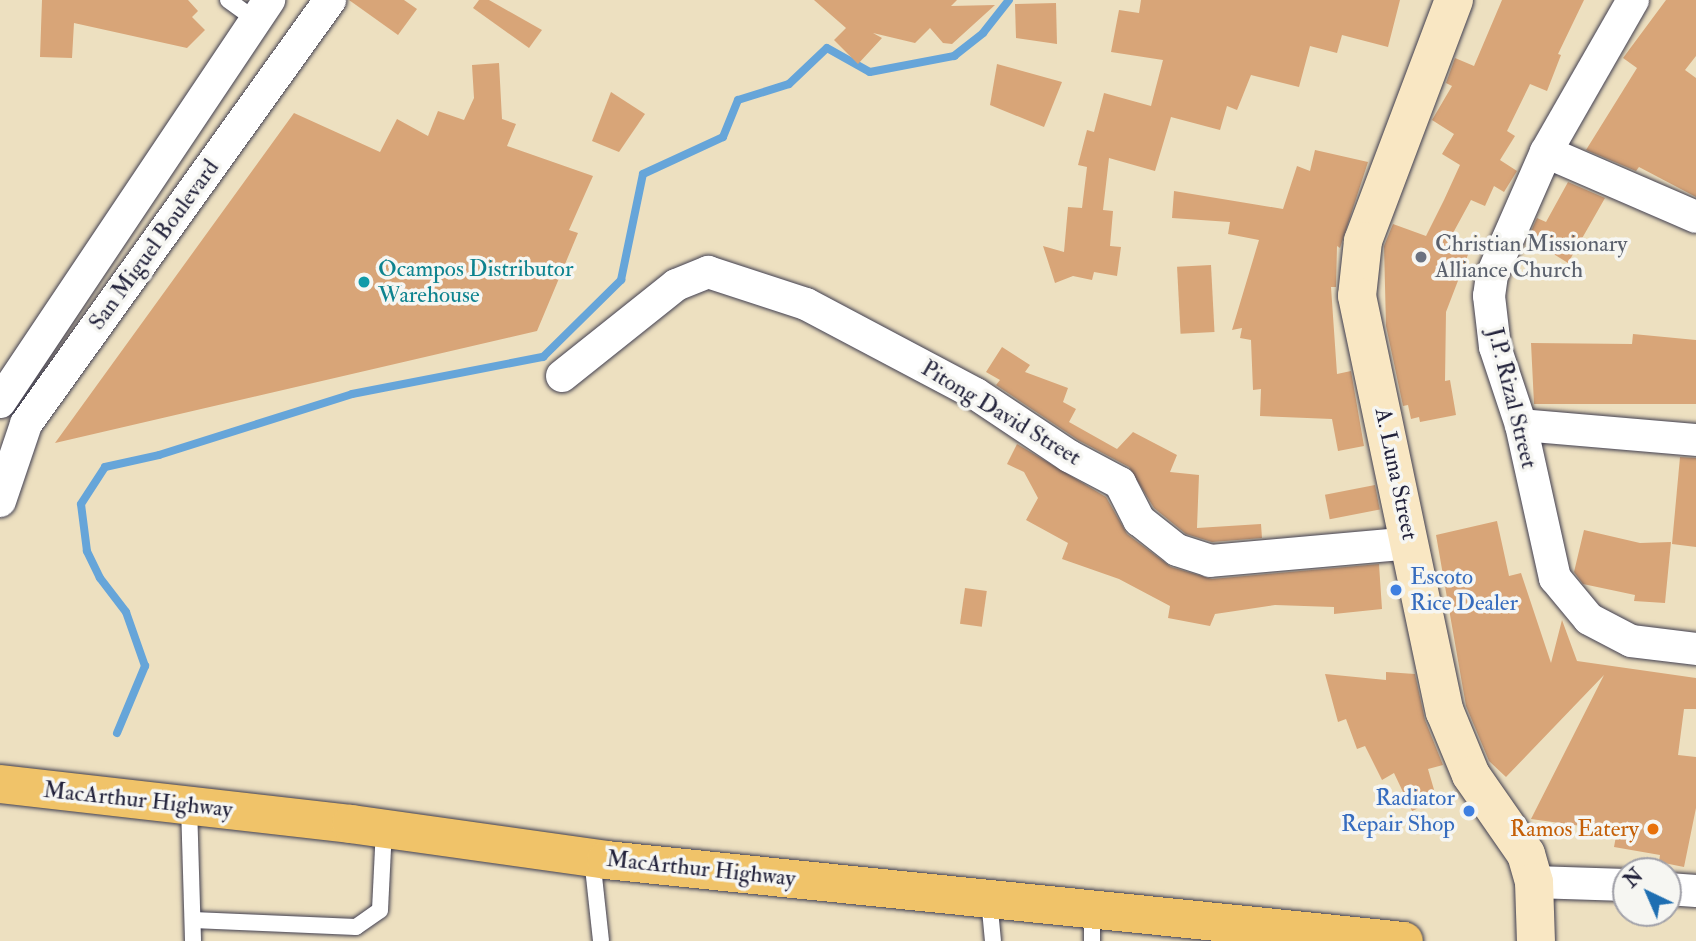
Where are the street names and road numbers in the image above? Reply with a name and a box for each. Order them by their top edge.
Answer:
street label: San Miguel Boulevard [83,155,225,335]
street label: J.P. Rizal Street [1481,325,1543,471]
street label: Pitong David Street [916,355,1086,471]
street label: A. Luna Street [1369,406,1423,542]
street label: MacArthur Highway [42,776,234,824]
street label: MacArthur Highway [605,845,797,893]

